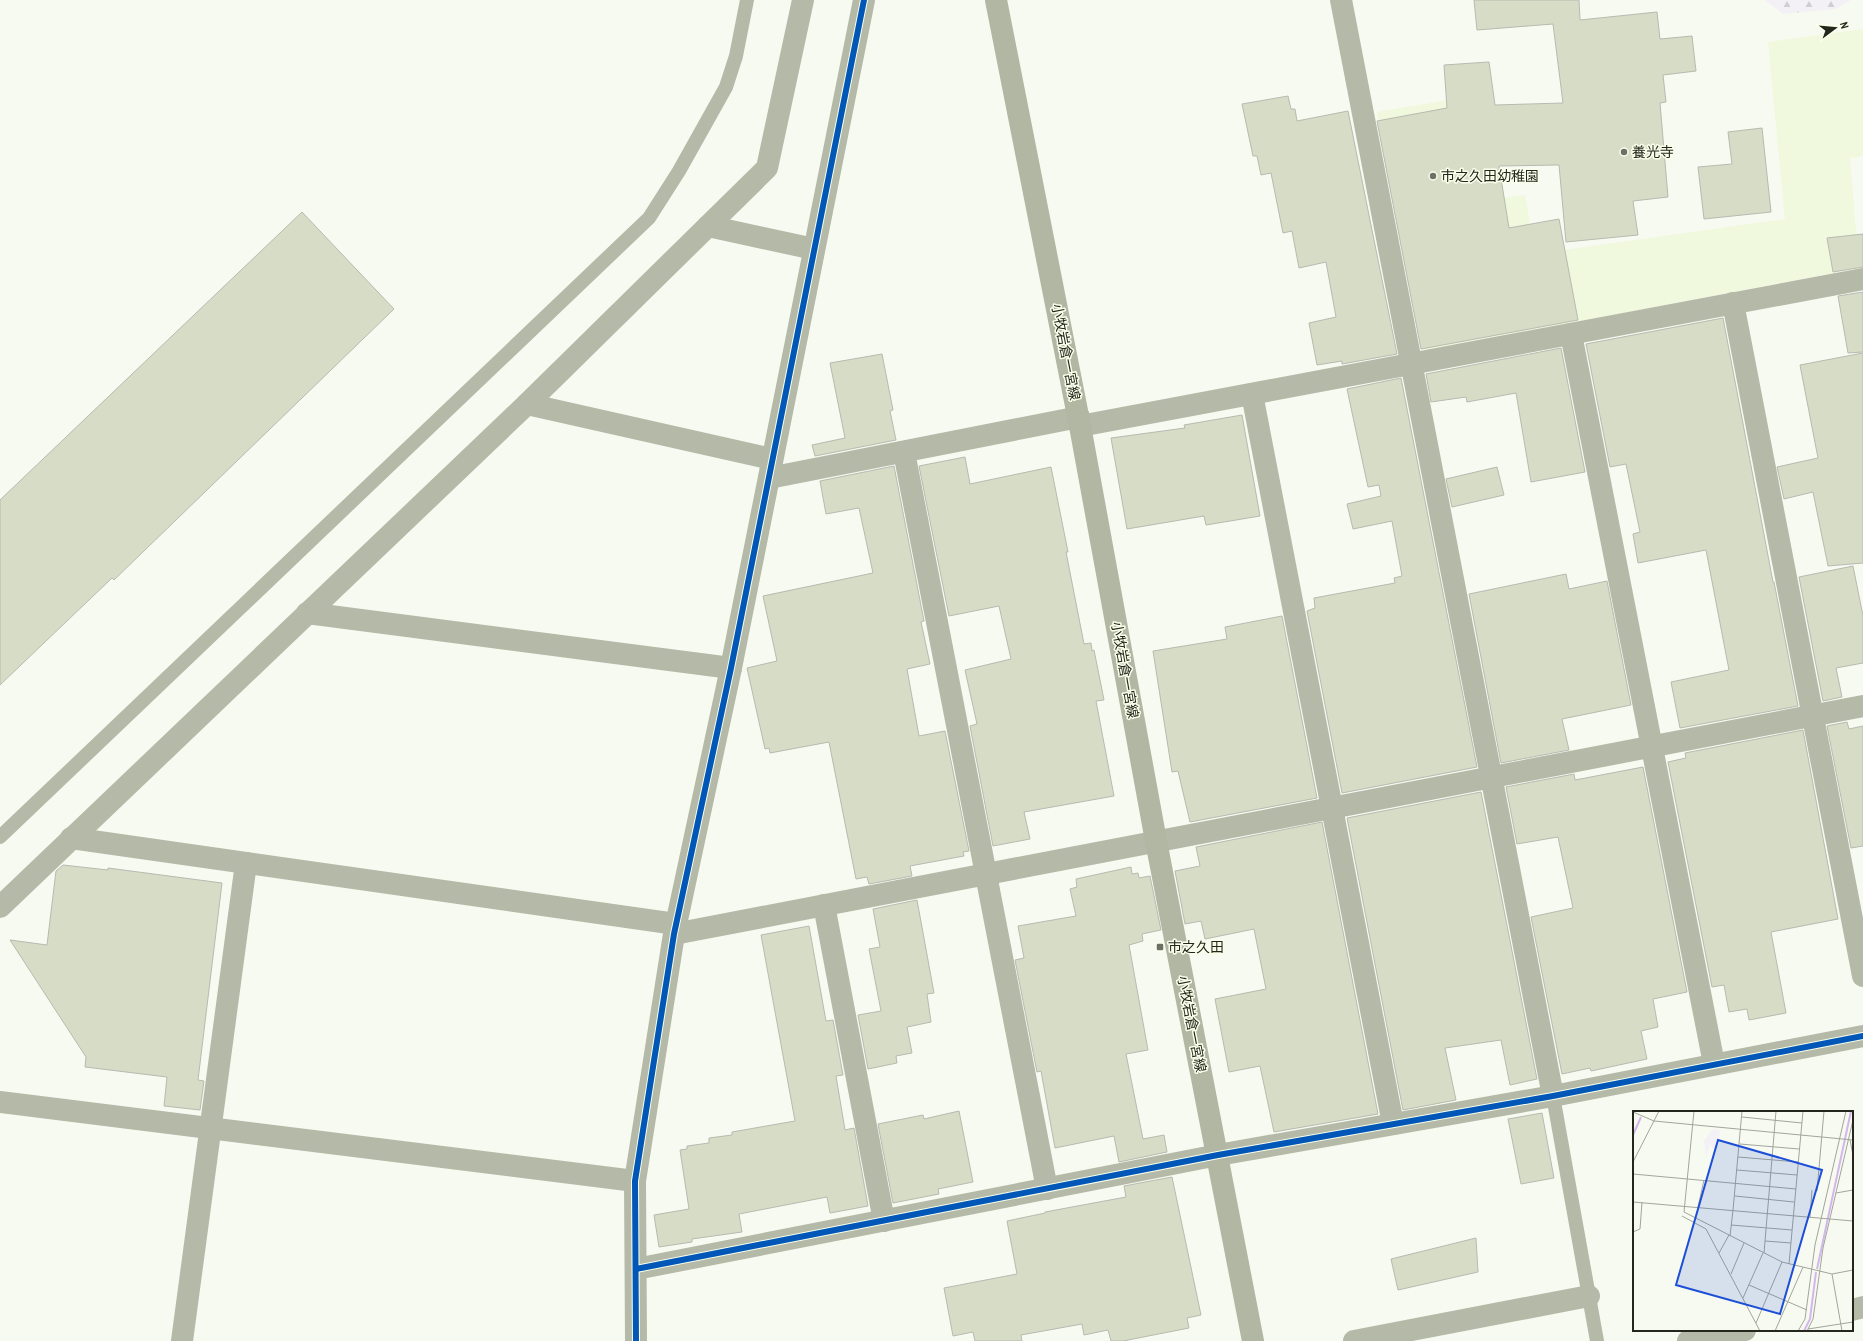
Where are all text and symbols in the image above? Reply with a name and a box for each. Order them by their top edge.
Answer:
north arrow [1815,8,1855,48]
text: N [1837,20,1852,30]
place label: 養光寺 [1632,143,1674,161]
marker: 養光寺 [1619,147,1629,157]
place label: 市之久田幼稚園 [1441,167,1539,185]
marker: 市之久田幼稚園 [1428,171,1438,181]
street label: 小牧岩倉一宮線 [1048,302,1084,402]
street label: 小牧岩倉一宮線 [1108,620,1142,720]
place label: 市之久田 [1168,938,1224,956]
marker: 市之久田 [1155,942,1165,952]
street label: 小牧岩倉一宮線 [1174,974,1210,1074]
inset map [1633,1111,1853,1331]

